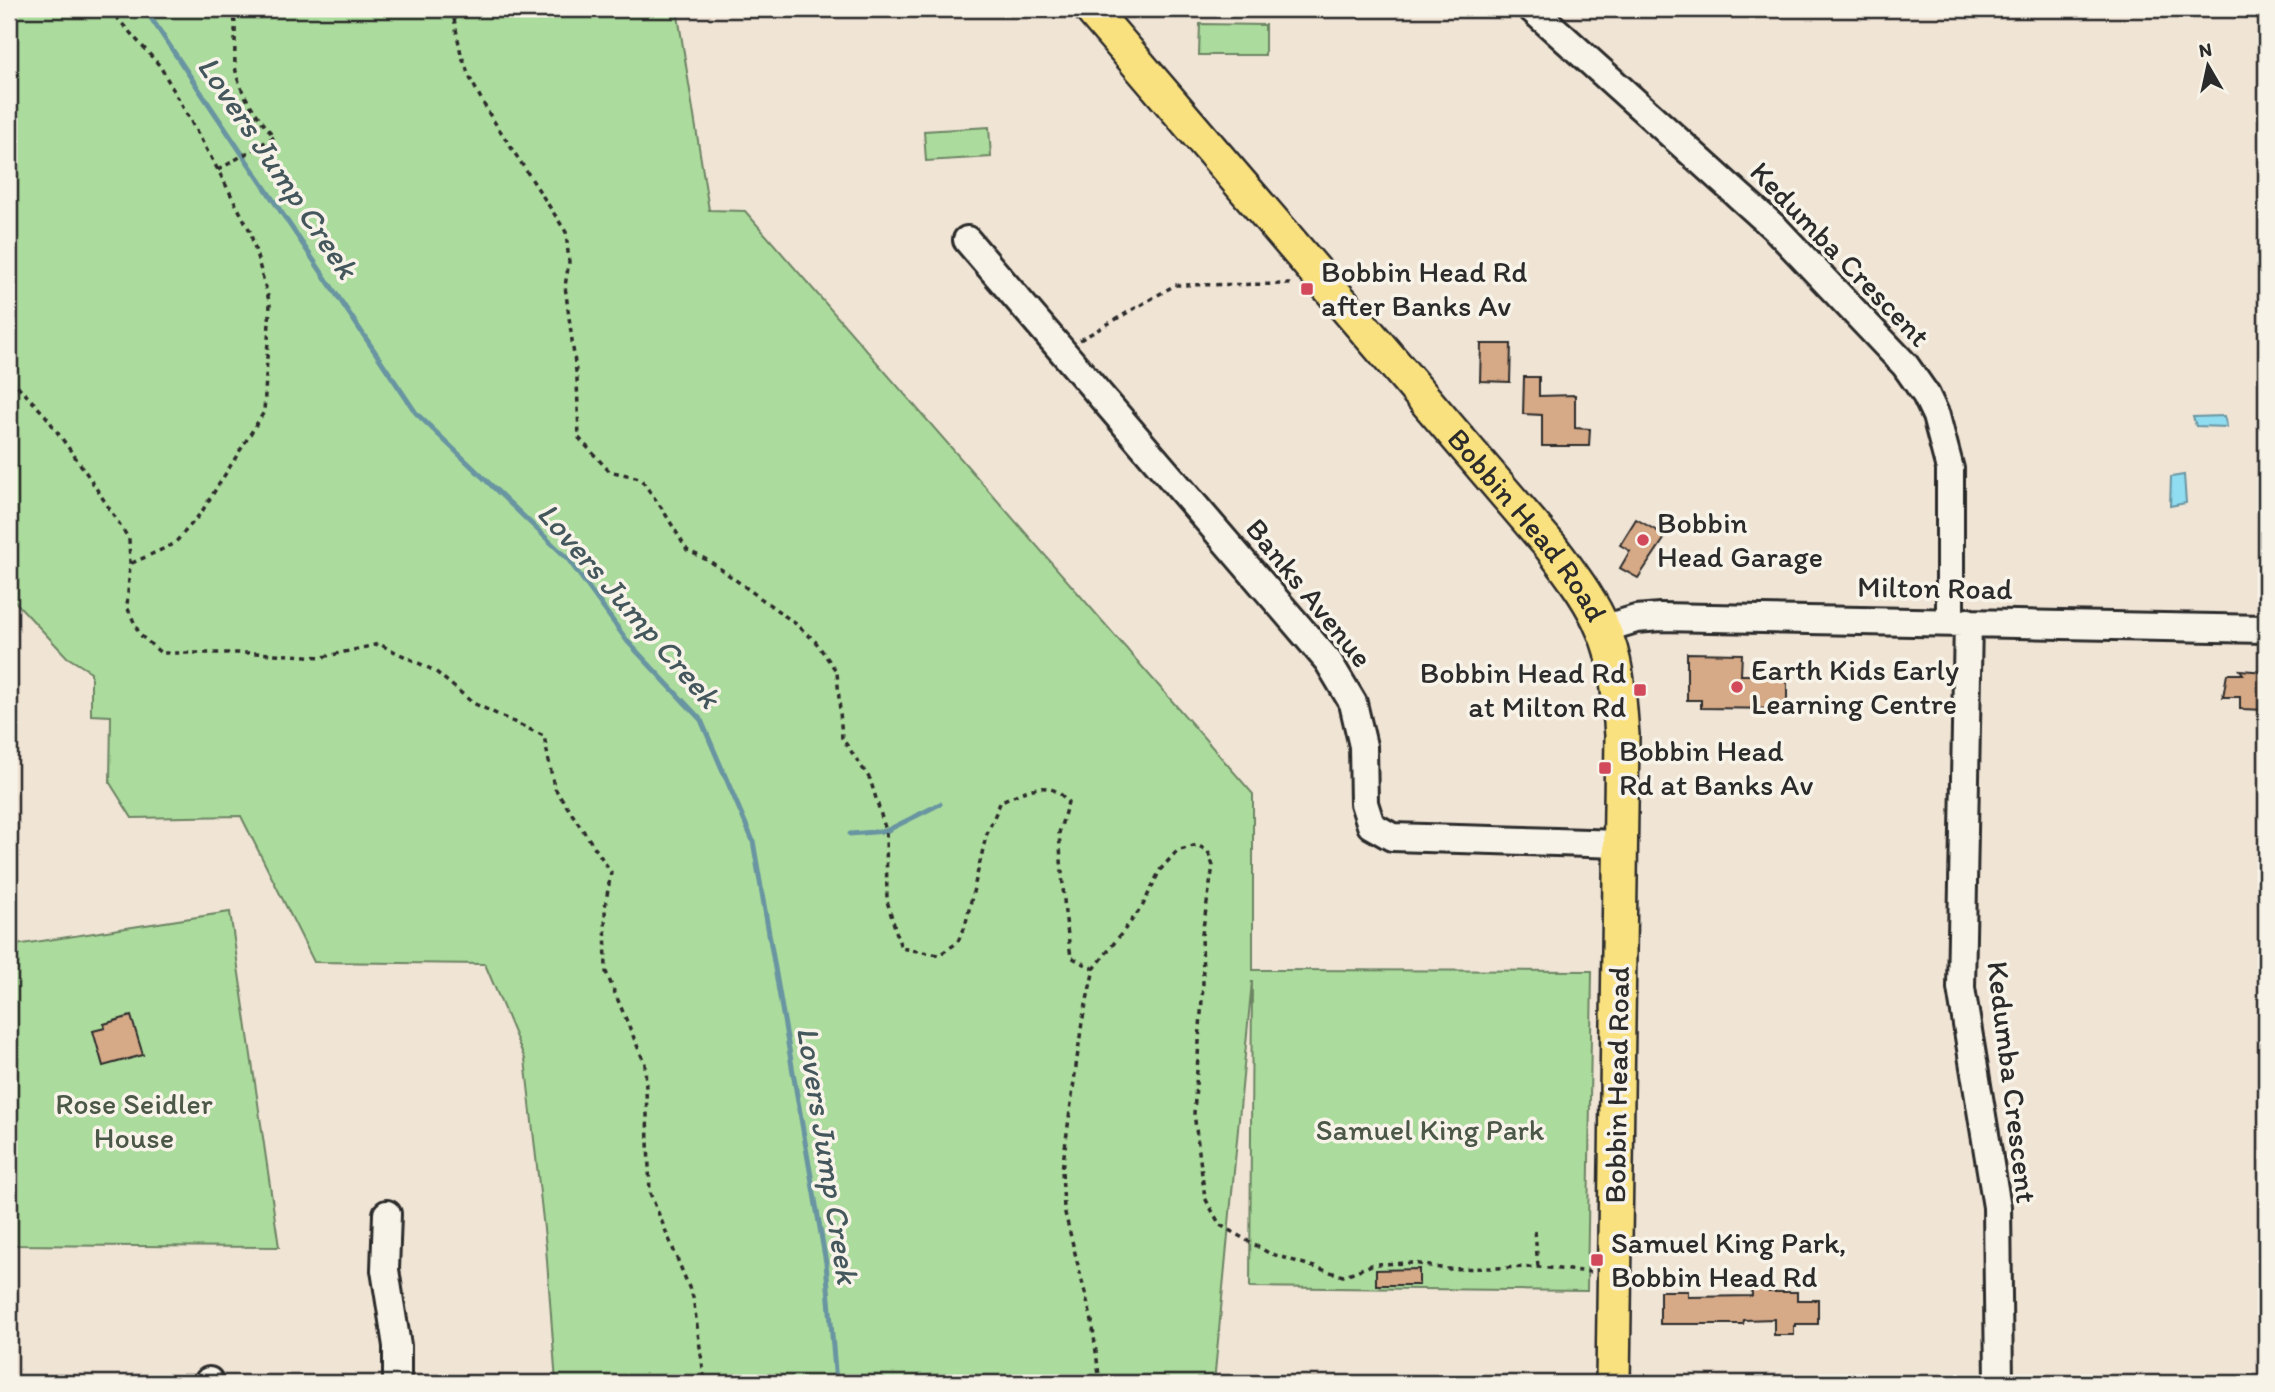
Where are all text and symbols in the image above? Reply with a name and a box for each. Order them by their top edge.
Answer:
north arrow [2174,32,2244,102]
text: N [2197,37,2214,62]
water label: Lovers Jump Creek [190,49,367,287]
street label: Kedumba Crescent [1742,153,1938,354]
place label: Bobbin Head Rd after Banks Av [1321,253,1527,324]
marker: Bobbin Head Rd after Banks Av [1299,281,1315,297]
street label: Bobbin Head Road [1440,420,1616,628]
water label: Lovers Jump Creek [529,494,730,717]
place label: Bobbin Head Garage [1657,504,1823,575]
street label: Banks Avenue [1238,511,1381,675]
marker: Bobbin Head Garage [1635,532,1651,548]
street label: Milton Road [1857,568,2014,607]
place label: Earth Kids Early Learning Centre [1751,651,1959,722]
place label: Bobbin Head Rd at Milton Rd [1420,654,1626,725]
marker: Earth Kids Early Learning Centre [1729,679,1745,695]
marker: Bobbin Head Rd at Milton Rd [1632,682,1648,698]
place label: Bobbin Head Rd at Banks Av [1619,732,1813,803]
marker: Bobbin Head Rd at Banks Av [1597,760,1613,776]
street label: Kedumba Crescent [1979,959,2046,1205]
street label: Bobbin Head Road [1596,966,1637,1204]
water label: Lovers Jump Creek [789,1024,867,1288]
park label: Rose Seidler House [55,1085,213,1156]
park label: Samuel King Park [1316,1111,1545,1148]
place label: Samuel King Park, Bobbin Head Rd [1611,1224,1847,1295]
marker: Samuel King Park, Bobbin Head Rd [1589,1252,1605,1268]

